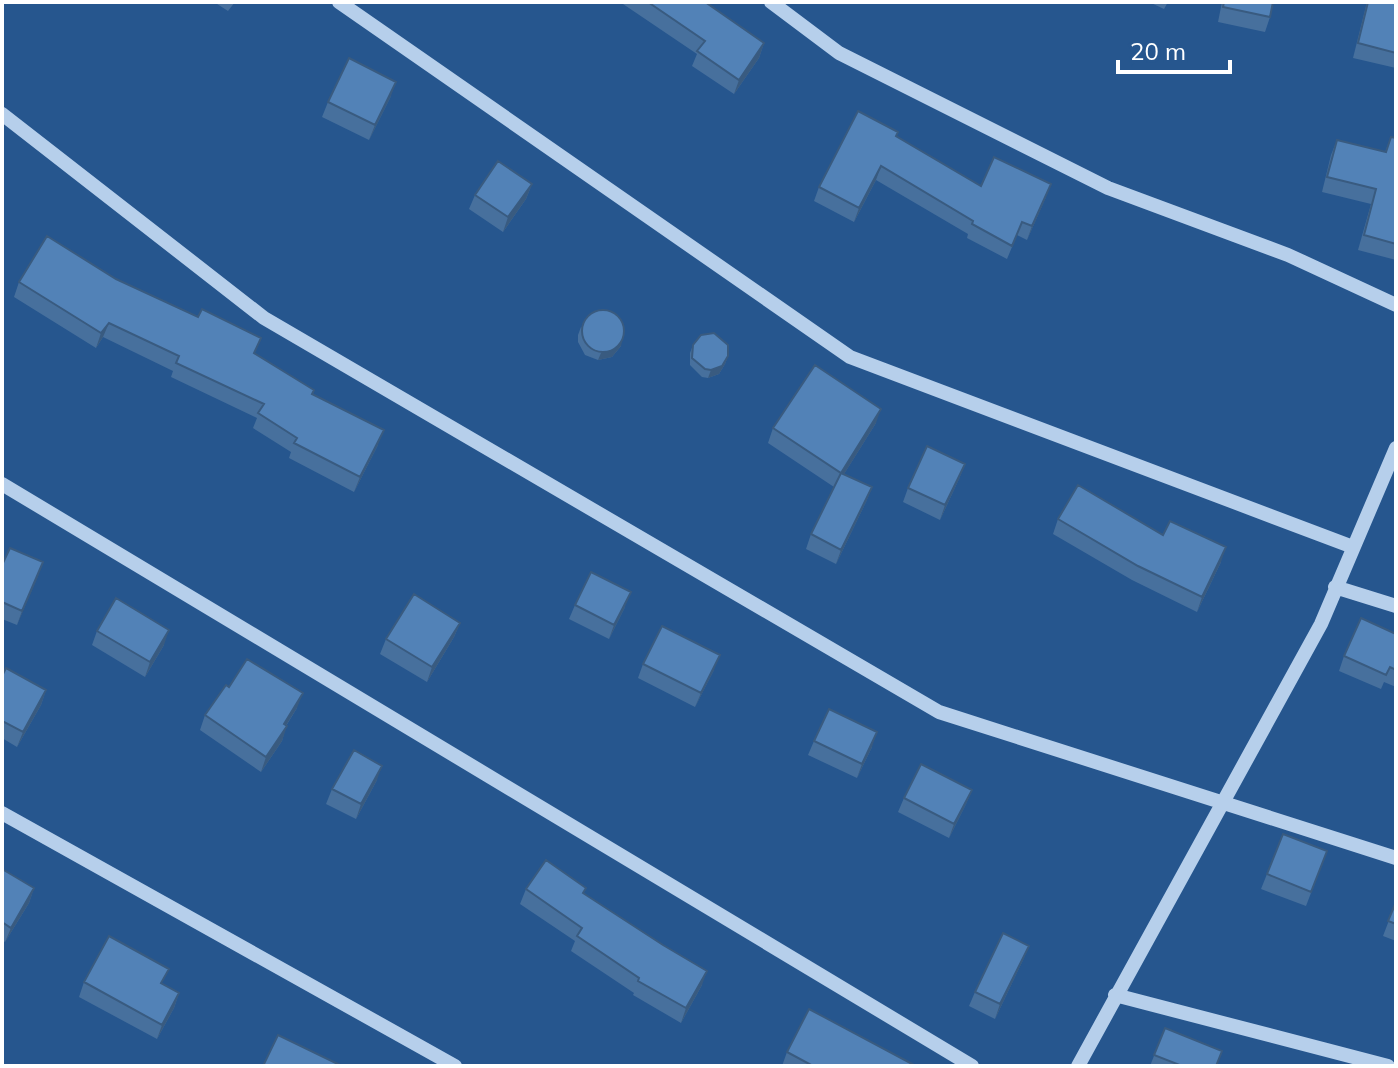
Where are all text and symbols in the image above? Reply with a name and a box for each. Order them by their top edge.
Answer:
scale bar [1118,24,1230,74]
text: 20 m [1130,36,1186,66]

